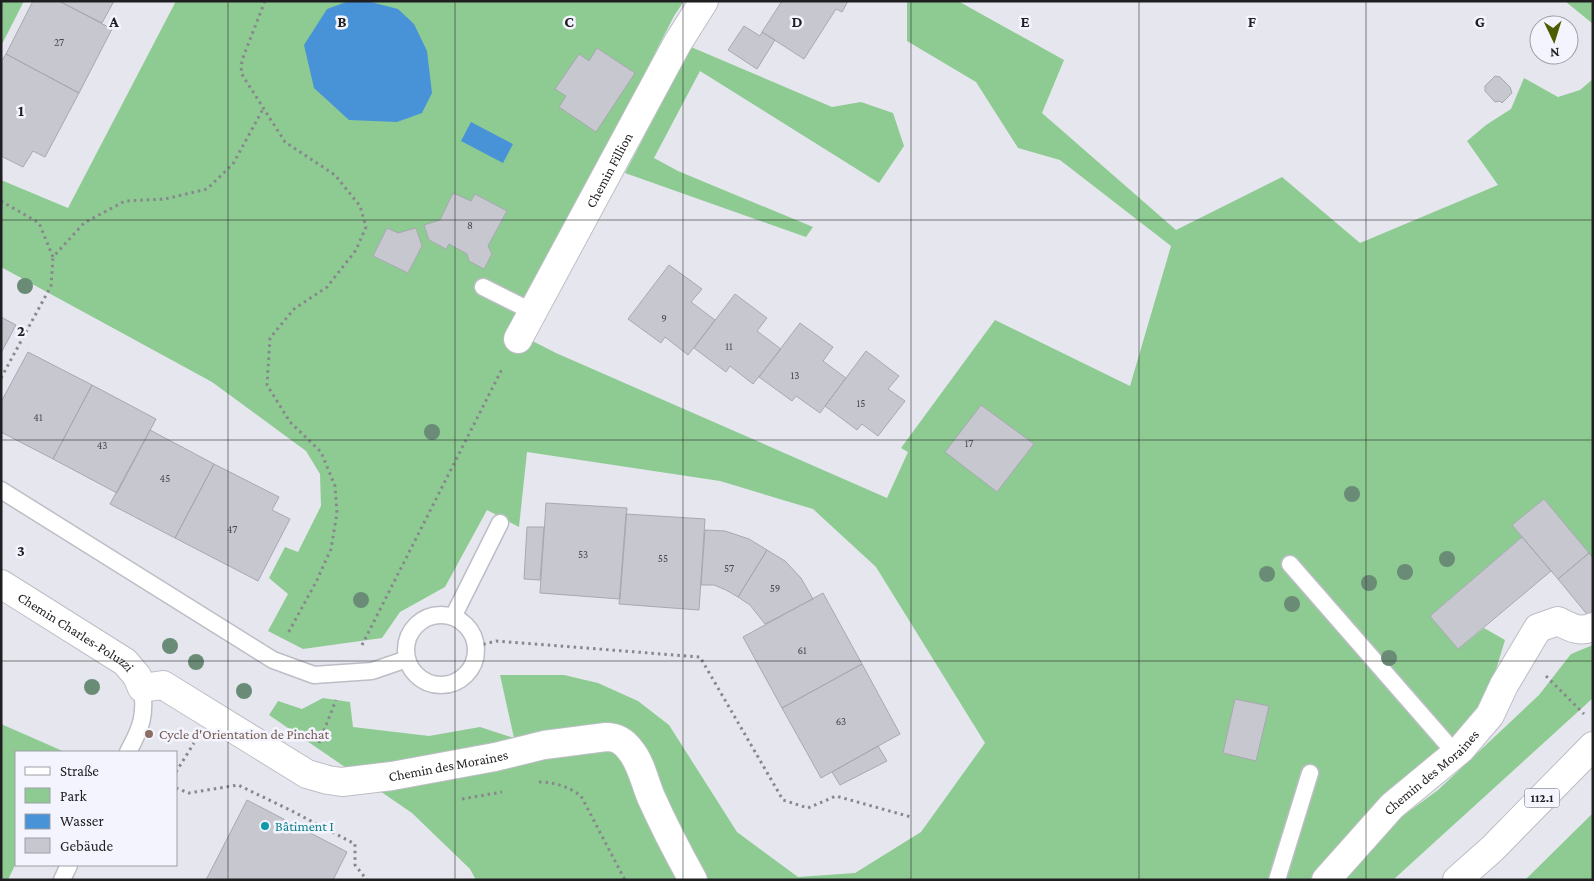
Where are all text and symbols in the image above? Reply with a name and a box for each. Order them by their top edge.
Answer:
text: A [108,13,119,30]
text: B [337,13,347,30]
text: C [564,13,574,30]
text: D [791,13,803,30]
text: E [1020,13,1030,30]
text: F [1248,13,1257,30]
text: G [1475,13,1485,30]
north arrow [1529,15,1579,65]
house number: 27 [54,36,64,48]
text: N [1549,45,1560,61]
text: 1 [18,102,24,119]
street label: Chemin Fillion [582,129,636,210]
house number: 8 [467,219,473,231]
house number: 9 [661,312,667,324]
text: 2 [17,322,25,339]
house number: 11 [725,340,733,352]
house number: 13 [791,369,799,381]
house number: 15 [857,397,865,409]
house number: 41 [33,411,43,423]
house number: 17 [965,437,973,449]
house number: 43 [97,439,107,451]
house number: 45 [160,472,170,484]
house number: 47 [227,523,237,535]
text: 3 [17,542,25,559]
house number: 53 [578,548,588,560]
house number: 55 [658,552,668,564]
house number: 57 [724,562,734,574]
house number: 59 [770,582,780,594]
street label: Chemin Charles-Poluzzi [15,589,138,675]
house number: 61 [797,644,807,656]
house number: 63 [836,715,846,727]
place label: Cycle d'Orientation de Pinchat [159,726,330,742]
street label: Chemin des Moraines [1380,726,1482,818]
marker: Cycle d'Orientation de Pinchat [143,728,155,740]
street label: Chemin des Moraines [387,746,510,784]
legend [15,751,178,866]
text: Straße [60,763,99,779]
text: Park [60,788,87,804]
road number: 112.1 [1524,788,1560,808]
text: Wasser [60,813,104,829]
place label: Bâtiment I [275,818,334,834]
marker: Bâtiment I [259,820,271,832]
text: Gebäude [60,838,114,854]

